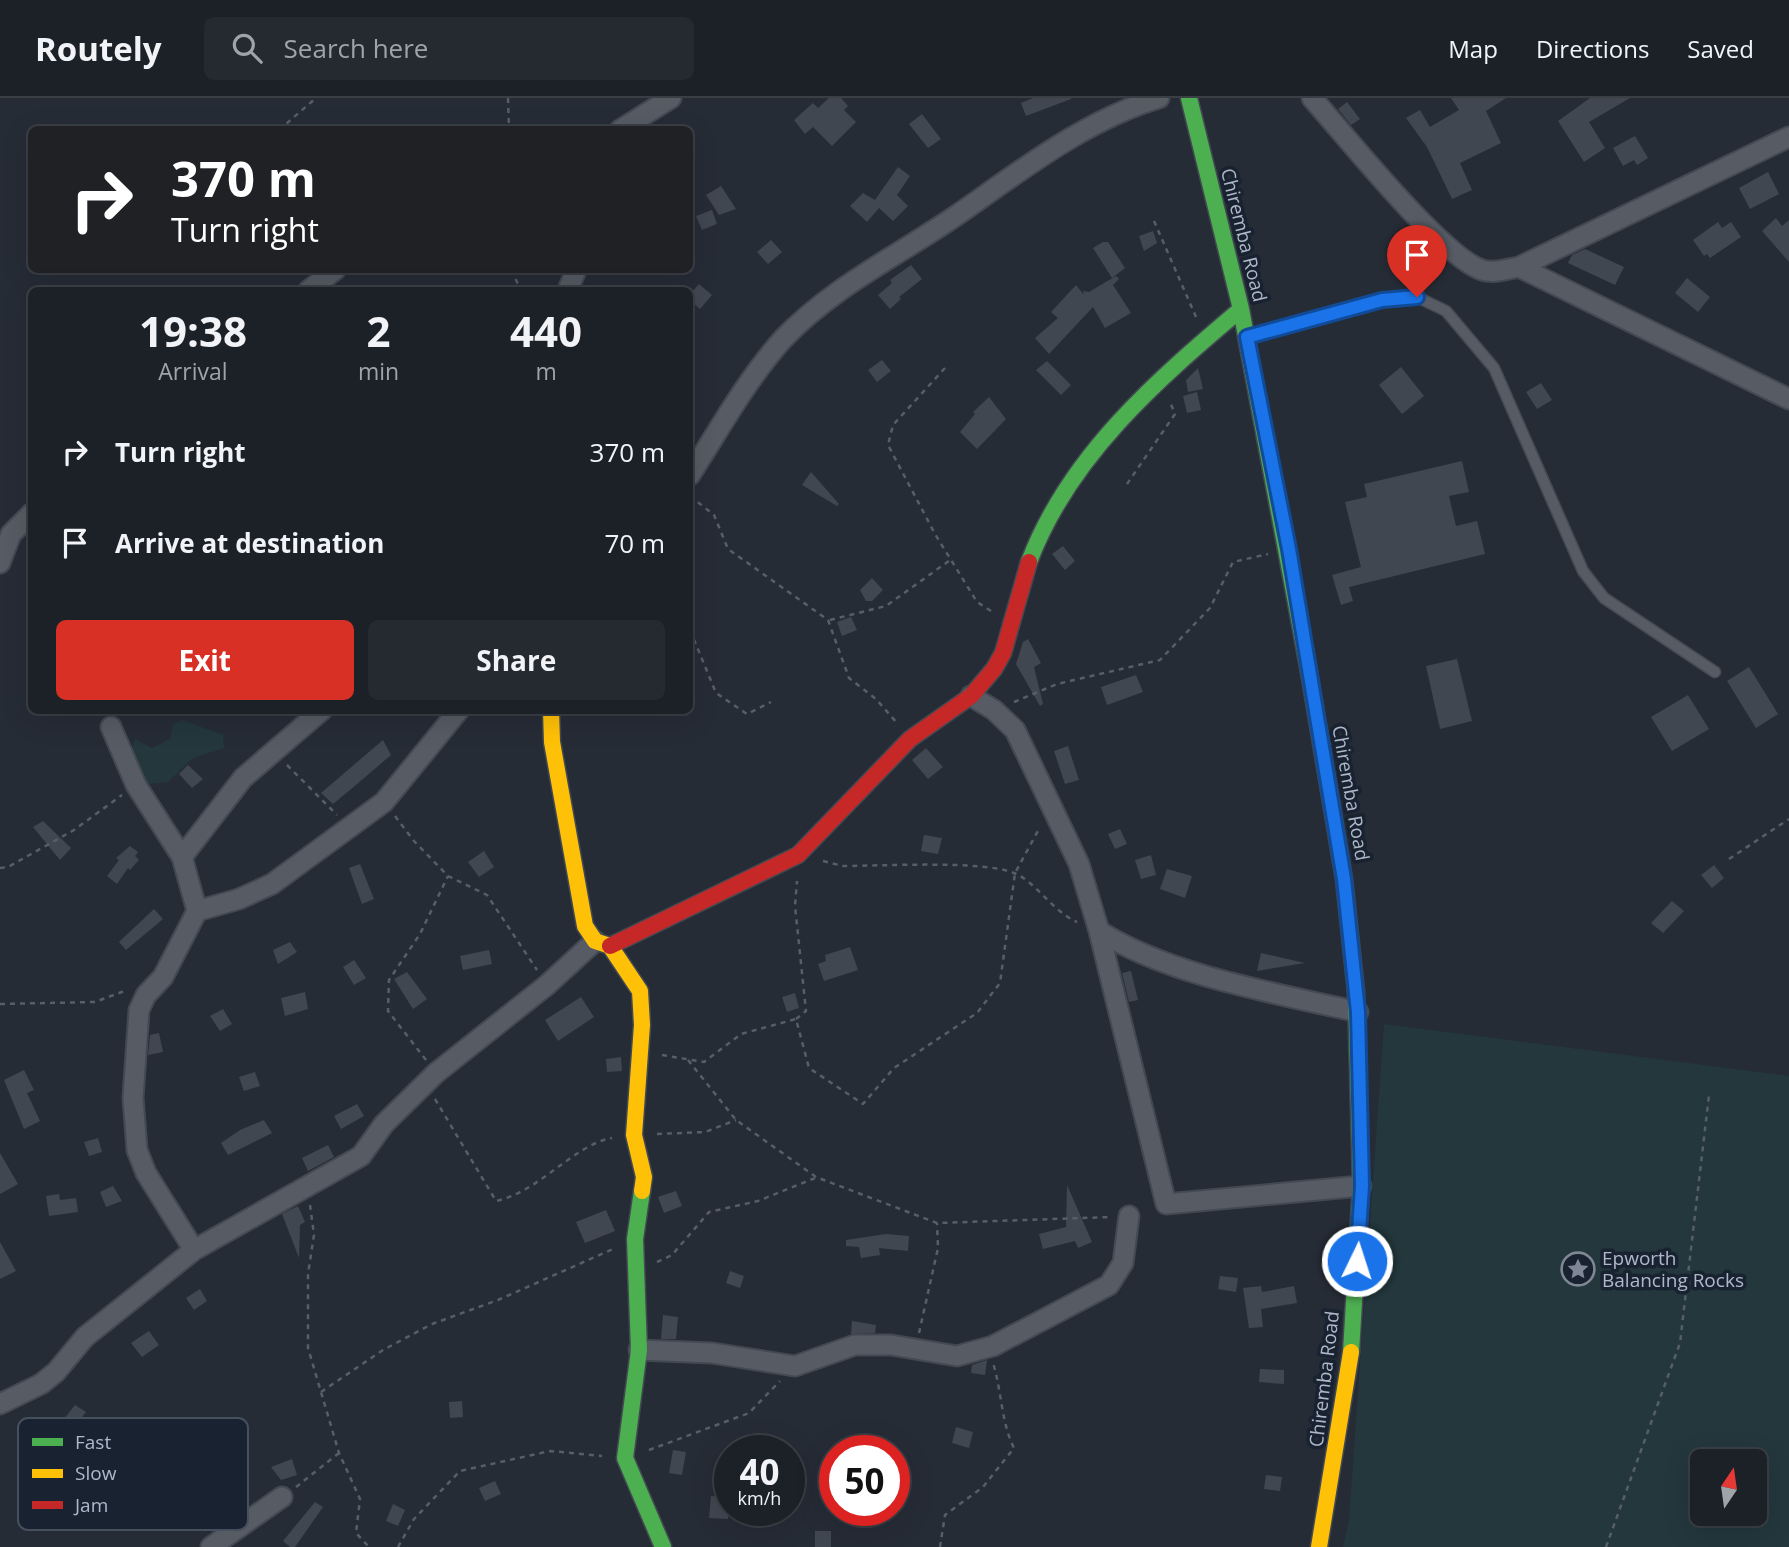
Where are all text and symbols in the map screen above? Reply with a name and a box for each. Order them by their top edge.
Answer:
search box [204,17,694,80]
text: Routely [35,26,162,71]
icon: search [228,29,266,67]
text: Search here [284,30,428,66]
text: Map [1448,32,1498,65]
text: Directions [1536,32,1649,65]
text: Saved [1687,32,1754,65]
text: 370 m [171,145,316,211]
icon: right [56,154,147,245]
street label: Chiremba Road [1215,165,1273,305]
text: Turn right [171,208,319,251]
pin [1387,225,1447,297]
icon: arrive [1398,236,1436,274]
text: 19:38 [139,302,247,359]
text: 2 [366,302,391,359]
text: 440 [510,302,582,359]
text: Arrival [158,355,228,387]
text: min [358,355,399,387]
text: m [535,355,557,387]
icon: right [56,433,94,471]
text: Turn right [115,434,246,470]
text: 370 m [590,434,665,470]
icon: arrive [56,524,94,562]
text: Arrive at destination [115,525,384,561]
text: 70 m [604,525,665,561]
button: Exit [56,620,354,700]
button: Share [368,620,665,700]
street label: Chiremba Road [1326,723,1376,863]
position arrow [1320,1224,1394,1298]
place label: Epworth Balancing Rocks [1602,1245,1744,1293]
place icon: Epworth Balancing Rocks [1559,1250,1597,1288]
street label: Chiremba Road [1303,1309,1345,1449]
legend [18,1418,248,1530]
text: Fast [75,1429,111,1455]
speed limit sign: 50 [819,1435,910,1526]
text: 40 [739,1448,780,1495]
north arrow [1690,1449,1768,1526]
map controls [1690,1449,1767,1526]
text: Slow [75,1460,117,1486]
text: km/h [738,1486,781,1510]
text: Jam [73,1492,108,1518]

